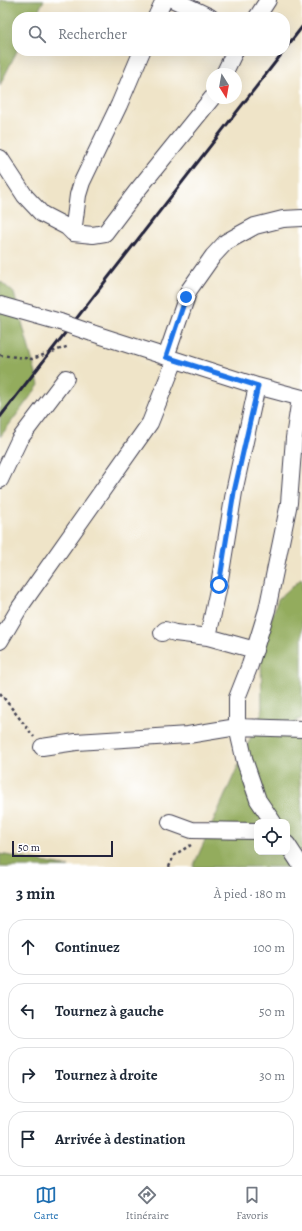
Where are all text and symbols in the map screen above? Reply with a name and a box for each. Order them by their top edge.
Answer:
search box [12,12,290,56]
icon: search [26,23,48,45]
text: Rechercher [58,24,127,44]
north arrow [206,68,242,104]
route end [177,288,195,306]
route start [210,576,228,594]
map controls [254,819,290,855]
button: locate [254,819,290,855]
scale bar [12,839,113,858]
text: 50 m [18,840,40,855]
text: 3 min [16,882,55,905]
text: À pied · 180 m [214,885,286,902]
icon: ahead [17,936,39,958]
text: Continuez [55,937,120,957]
text: 100 m [253,939,285,956]
icon: left [17,1000,39,1022]
text: Tournez à gauche [55,1001,164,1021]
text: 50 m [259,1003,285,1020]
icon: right [17,1064,39,1086]
text: Tournez à droite [55,1065,158,1085]
text: 30 m [259,1067,285,1084]
icon: arrive [17,1128,39,1150]
text: Arrivée à destination [55,1129,186,1149]
tab: Carte [34,1184,58,1223]
tab: Itinéraire [126,1184,169,1223]
tab: Favoris [236,1184,268,1223]

